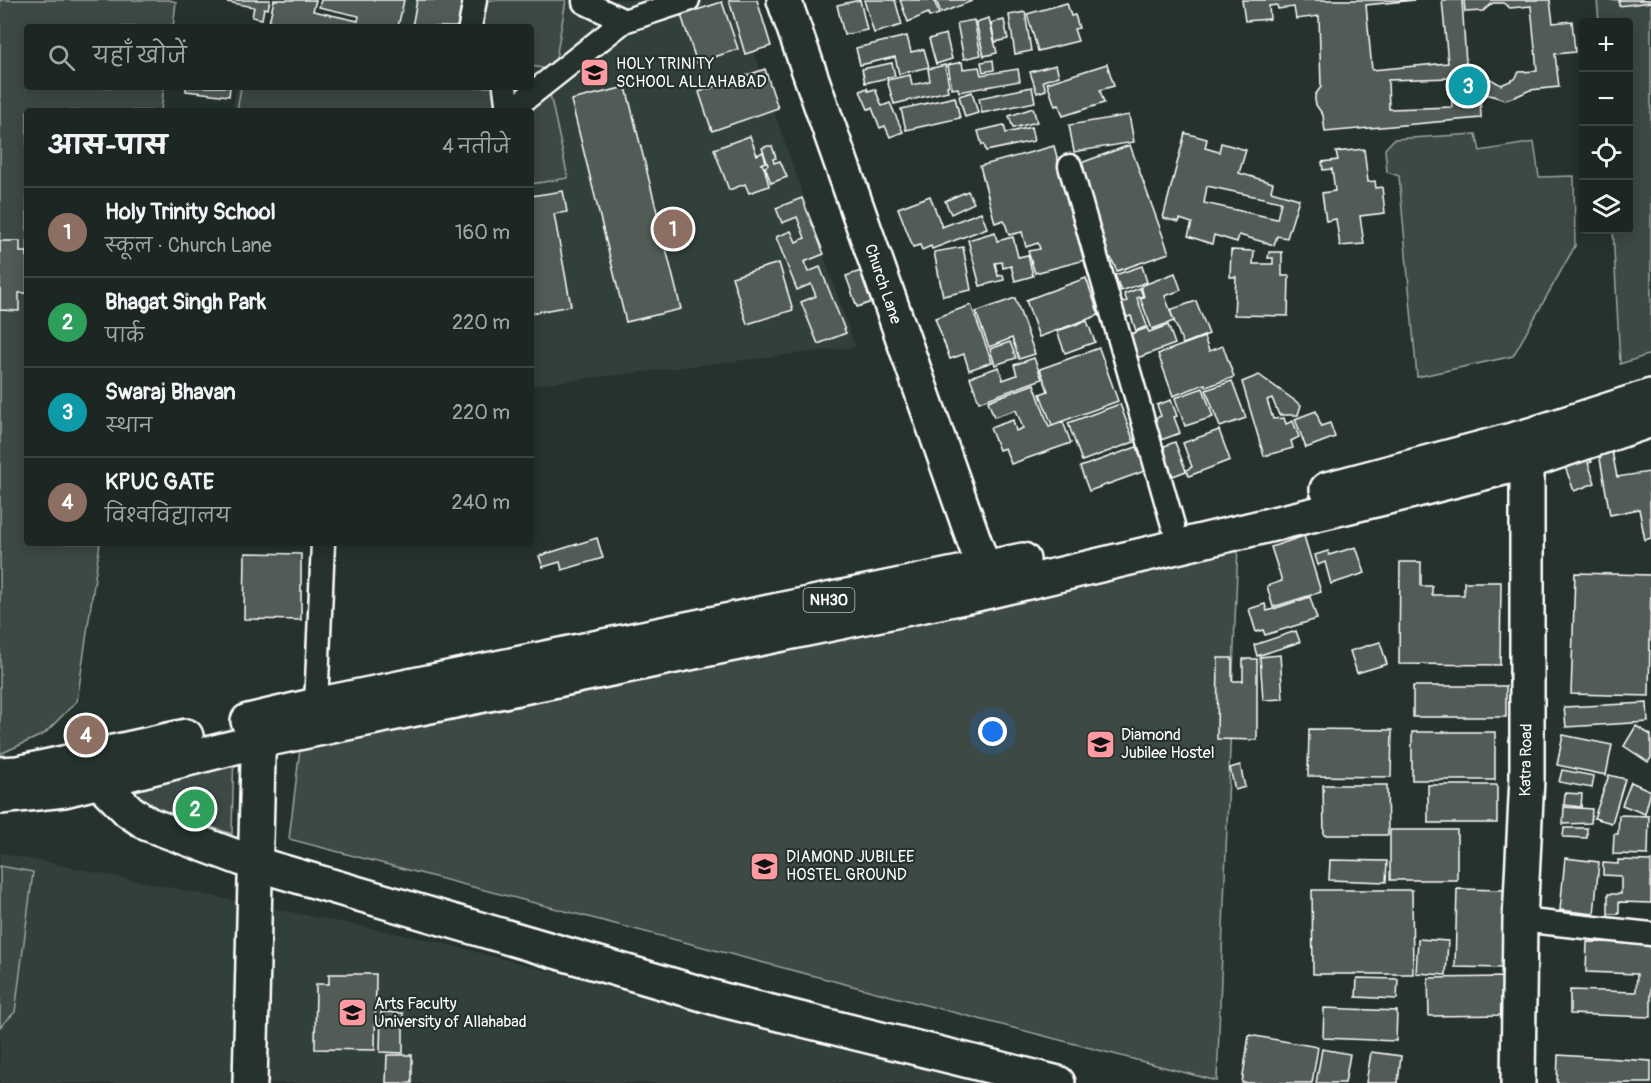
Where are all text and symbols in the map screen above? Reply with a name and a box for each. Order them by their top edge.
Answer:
map controls [1579,18,1633,234]
button: + [1579,18,1633,72]
search box [24,24,534,90]
icon: search [45,41,78,74]
text: यहाँ खोजें [93,42,187,70]
place label: HOLY TRINITY SCHOOL ALLAHABAD [616,54,767,92]
school or university icon: HOLY TRINITY SCHOOL ALLAHABAD [579,57,611,89]
pin: 3 [1448,64,1488,109]
button: − [1579,72,1633,126]
button: locate [1579,126,1633,180]
text: आस-पास [48,130,167,162]
text: 4 नतीजे [442,134,510,159]
button: layers [1579,180,1633,234]
text: Holy Trinity School [105,198,276,226]
pin: 1 [654,206,692,252]
text: 1 [64,220,71,245]
text: 160 m [455,220,510,245]
text: स्कूल · Church Lane [105,233,272,258]
street label: Church Lane [860,241,906,327]
text: Bhagat Singh Park [105,288,266,316]
text: 2 [62,310,73,335]
text: 220 m [452,310,510,335]
text: पार्क [105,323,144,348]
text: Swaraj Bhavan [105,378,236,406]
text: 3 [62,400,73,425]
text: 220 m [452,400,510,425]
text: स्थान [105,413,152,438]
text: KPUC GATE [105,468,214,496]
text: 4 [62,490,73,515]
text: 240 m [451,490,510,515]
text: विश्वविद्यालय [105,503,231,528]
road number: NH30 [804,588,854,612]
pin: 4 [66,712,106,758]
your location [978,717,1007,746]
street label: Katra Road [1515,723,1537,797]
place label: Diamond Jubilee Hostel [1121,725,1215,763]
school or university icon: Diamond Jubilee Hostel [1084,728,1116,760]
pin: 2 [176,786,214,832]
place label: DIAMOND JUBILEE HOSTEL GROUND [786,847,914,885]
school or university icon: DIAMOND JUBILEE HOSTEL GROUND [749,850,781,882]
place label: Arts Faculty University of Allahabad [374,994,527,1032]
school or university icon: Arts Faculty University of Allahabad [337,997,369,1029]

